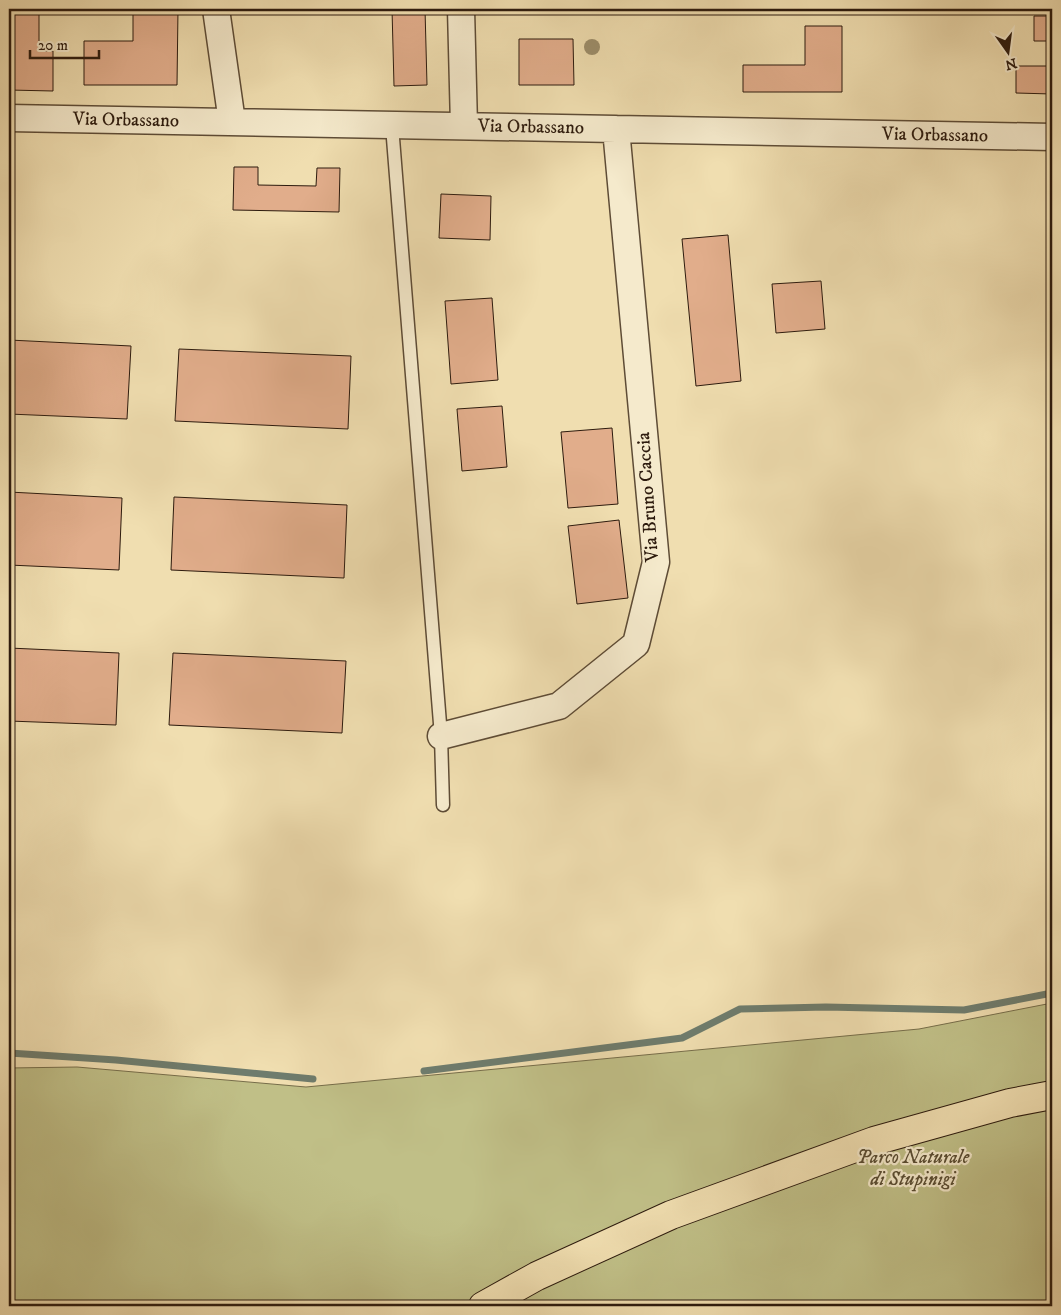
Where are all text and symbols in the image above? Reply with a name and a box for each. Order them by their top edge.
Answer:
scale bar [30,28,99,60]
north arrow [984,28,1034,78]
text: 20 m [38,36,68,55]
text: N [1003,54,1019,74]
street label: Via Orbassano [72,108,179,132]
street label: Via Orbassano [477,115,584,139]
street label: Via Orbassano [881,123,988,147]
street label: Via Bruno Caccia [632,431,664,564]
park label: Parco Naturale di Stupinigi [857,1146,970,1192]

